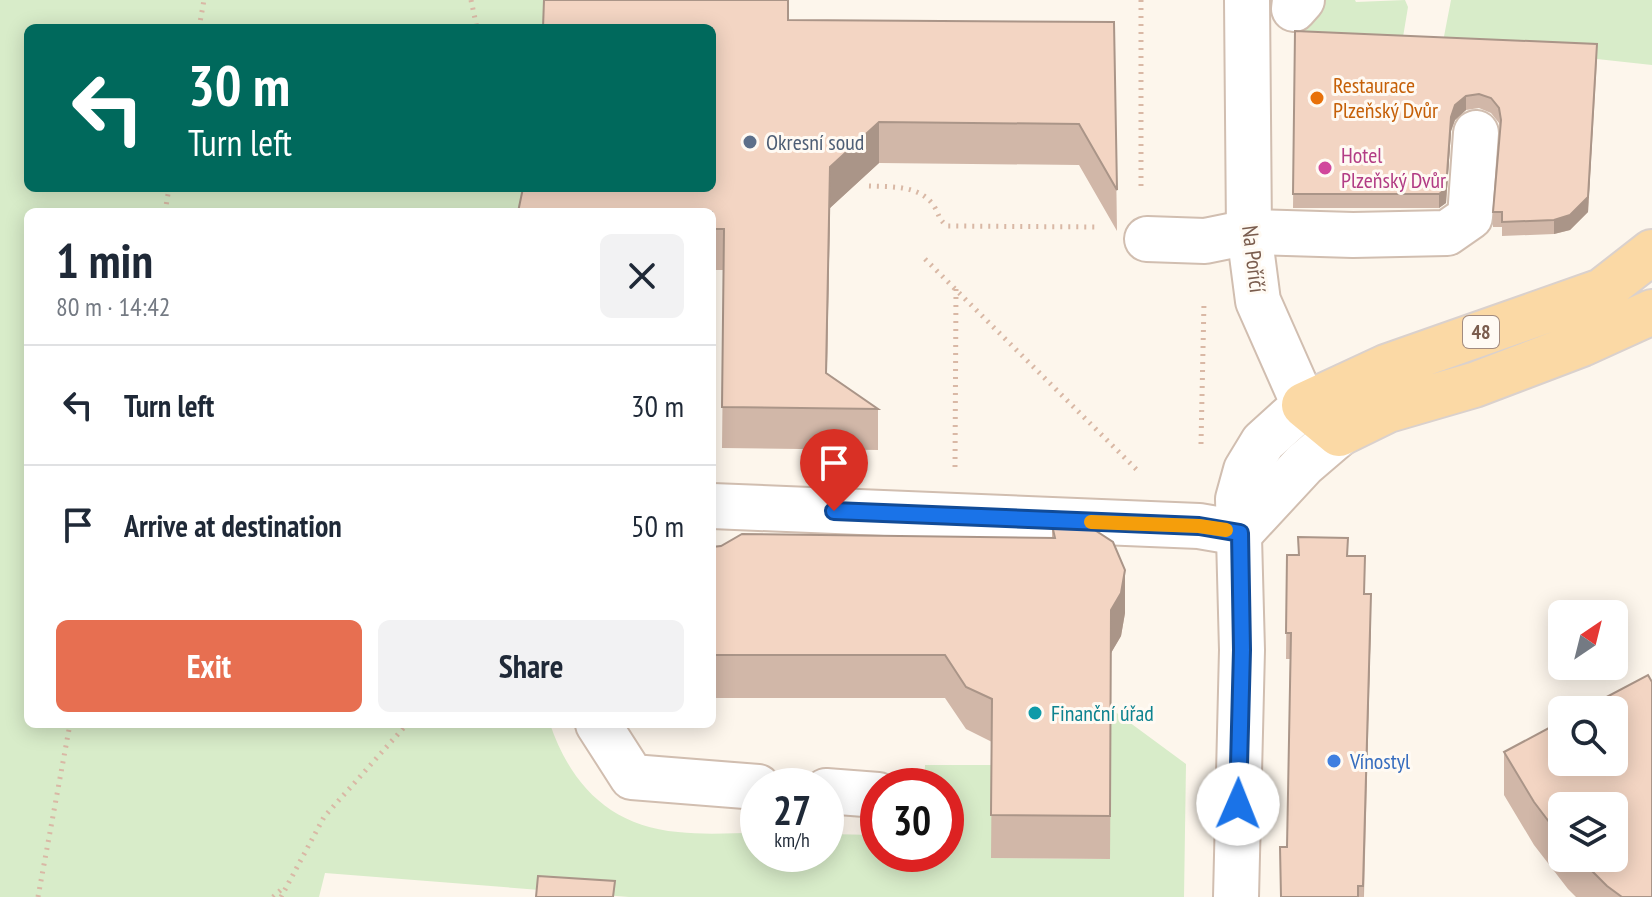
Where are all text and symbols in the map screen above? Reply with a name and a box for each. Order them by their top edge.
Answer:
text: 30 m [188,49,290,121]
icon: left [56,56,160,160]
place label: Restaurace Plzeňský Dvůr [1333,71,1438,124]
marker: Restaurace Plzeňský Dvůr [1308,89,1326,107]
text: Turn left [188,119,292,166]
place label: Okresní soud [766,128,864,156]
marker: Okresní soud [741,133,759,151]
place label: Hotel Plzeňský Dvůr [1341,141,1446,194]
marker: Hotel Plzeňský Dvůr [1316,159,1334,177]
street label: Na Poříčí [1236,224,1272,294]
text: 1 min [56,229,153,291]
button: close [600,234,684,318]
text: 80 m · 14:42 [56,290,171,323]
road number: 48 [1463,316,1499,348]
icon: left [56,383,100,427]
text: Turn left [124,386,214,425]
text: 30 m [631,386,684,425]
pin [800,429,868,511]
icon: arrive [812,441,856,485]
icon: arrive [56,503,100,547]
text: Arrive at destination [124,506,342,545]
text: 50 m [631,506,684,545]
north arrow [1548,600,1628,680]
map controls [1548,600,1628,872]
button: Exit [56,620,362,712]
button: Share [378,620,684,712]
button: search [1548,696,1628,776]
place label: Finanční úřad [1051,699,1154,727]
marker: Finanční úřad [1026,704,1044,722]
place label: Vínostyl [1349,747,1411,775]
marker: Vínostyl [1325,752,1343,770]
position arrow [1196,762,1280,846]
speed limit sign: 30 [860,768,964,872]
text: 27 [773,784,811,836]
button: layers [1548,792,1628,872]
text: km/h [774,827,810,853]

